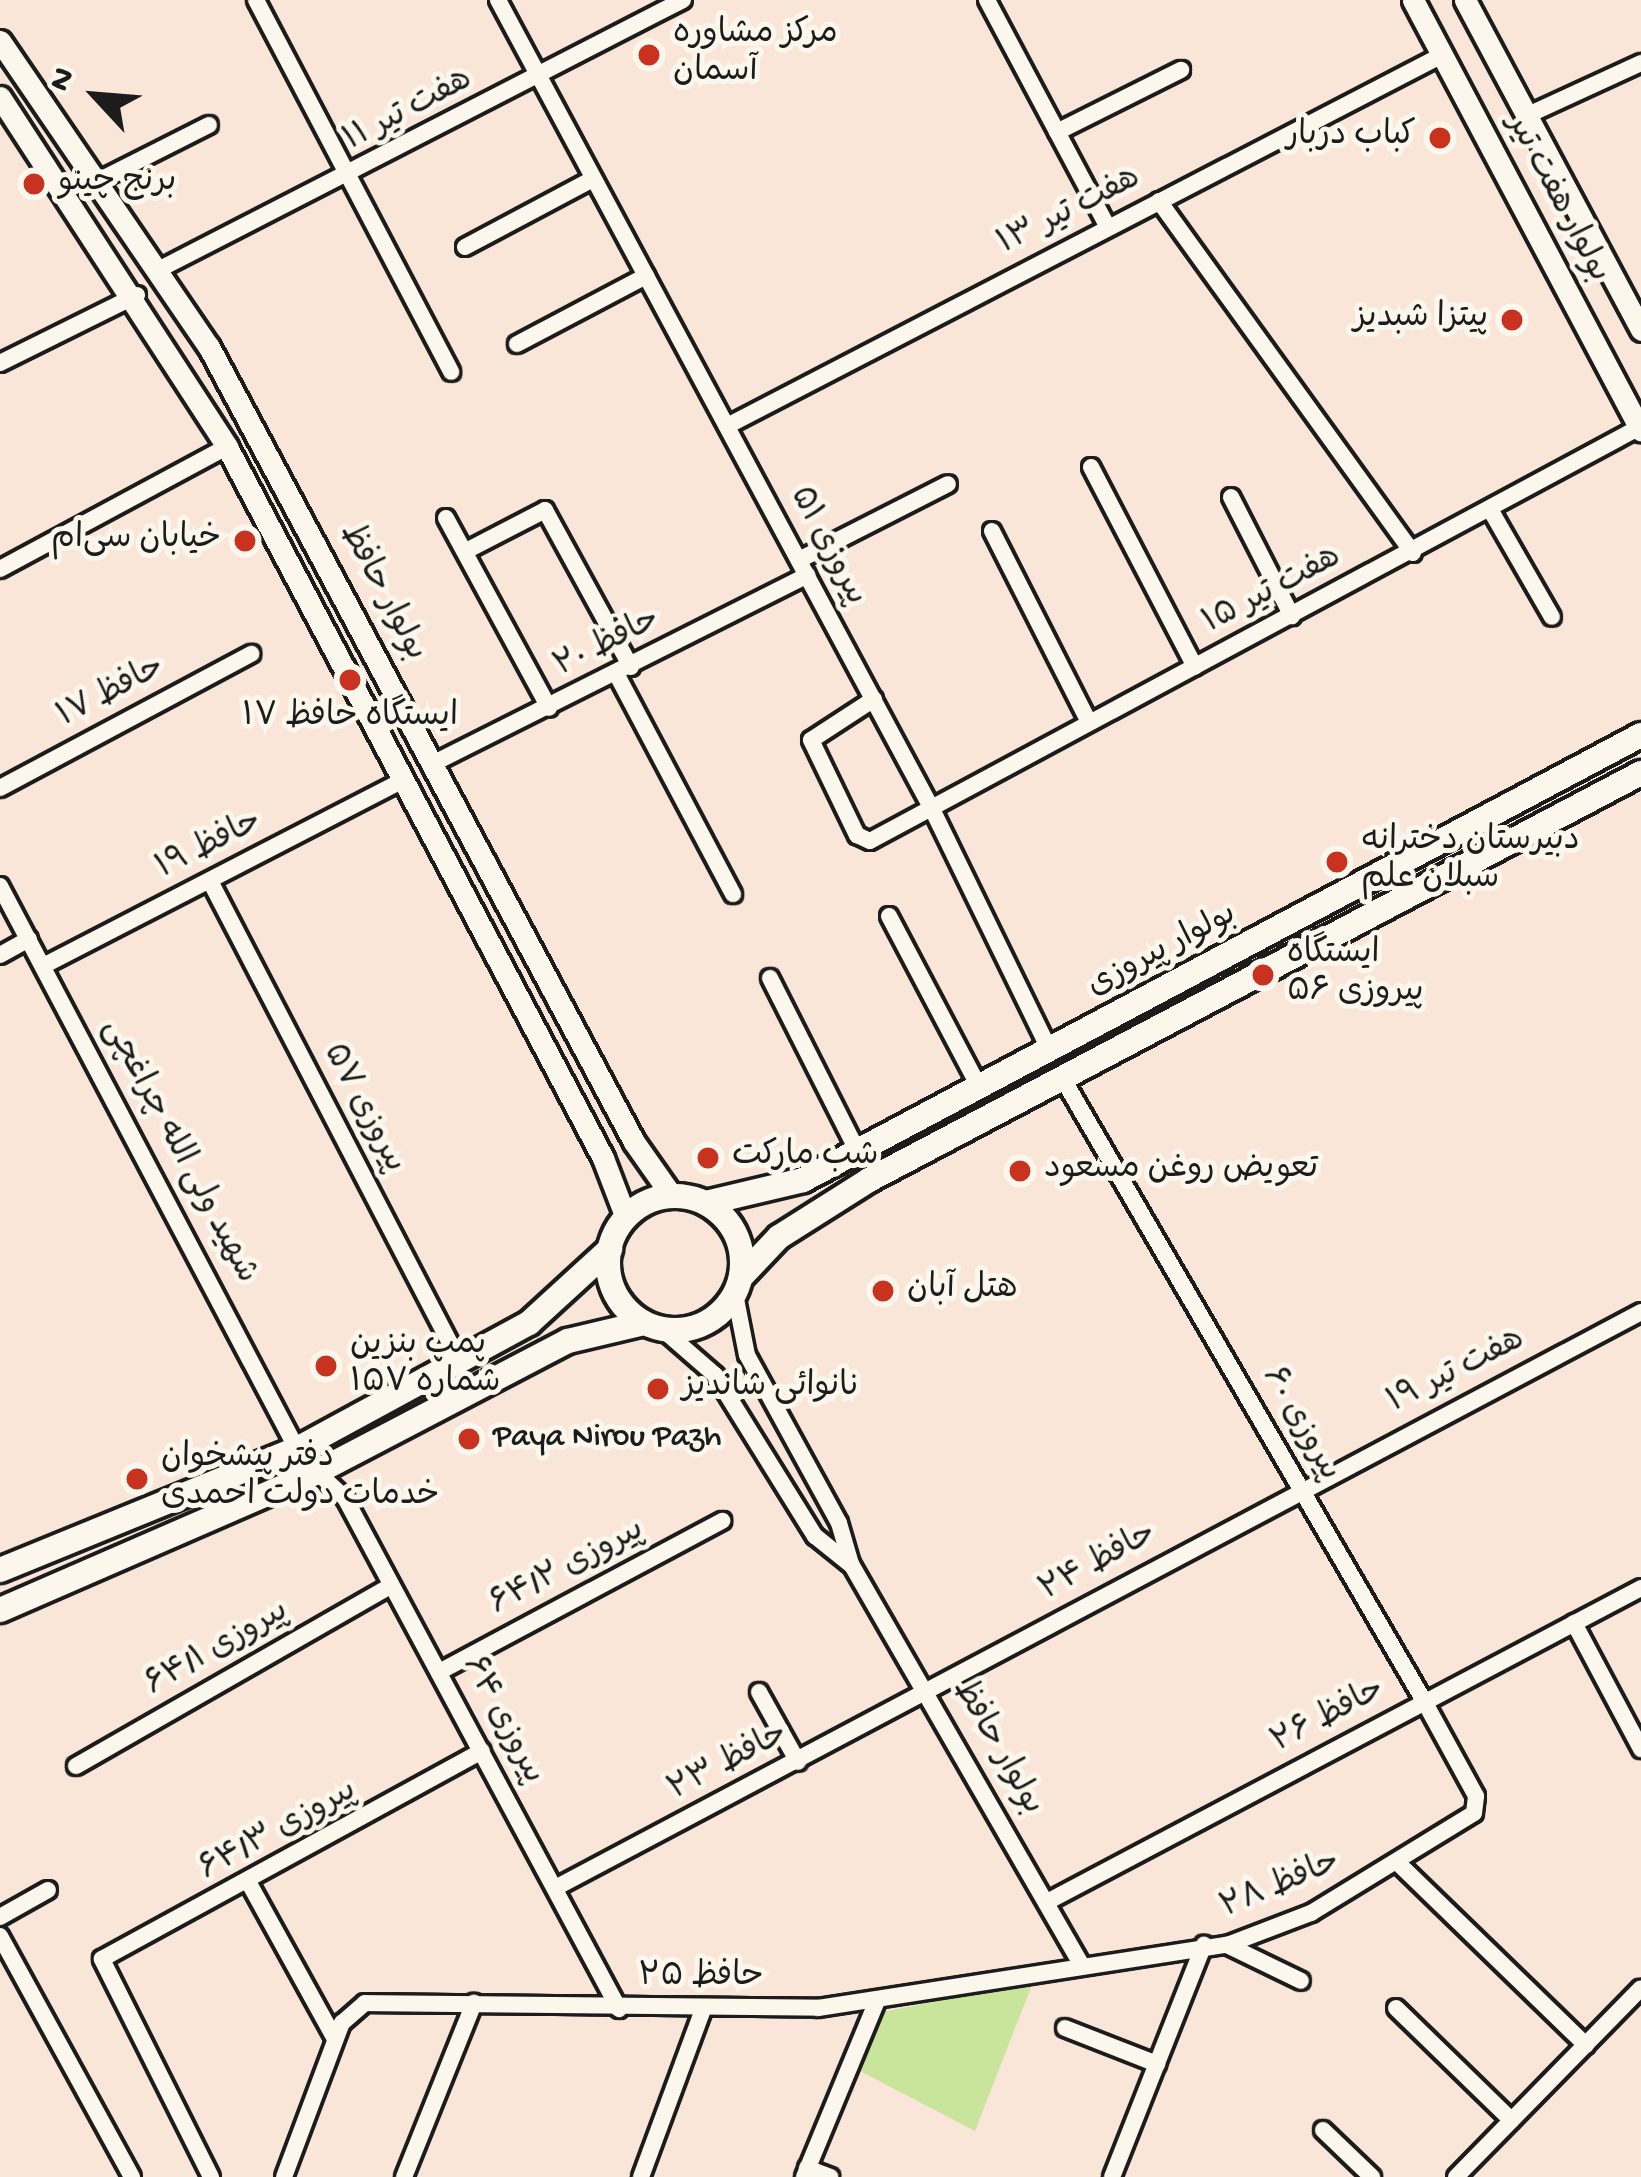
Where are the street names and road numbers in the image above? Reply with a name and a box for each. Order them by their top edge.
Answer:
street label: هفت تیر ۱۱ [338,62,480,162]
street label: بولوار هفت تیر [1495,108,1617,290]
street label: هفت تیر ۱۳ [992,160,1148,266]
street label: پیروزی ۵۱ [778,481,874,613]
street label: بولوار حافظ [328,518,434,668]
street label: هفت تیر ۱۵ [1197,539,1349,645]
street label: حافظ ۲۰ [548,602,668,688]
street label: حافظ ۱۷ [52,649,172,739]
street label: حافظ ۱۹ [151,804,269,890]
street label: بولوار پیروزی [1082,896,1244,1008]
street label: شهید ولی الله چراغچی [91,1013,265,1291]
street label: پیروزی ۵۷ [312,1038,412,1180]
street label: هفت تیر ۱۹ [1382,1322,1532,1424]
street label: پیروزی ۶۰ [1251,1361,1347,1489]
street label: پیروزی ۶۴/۲ [484,1512,652,1626]
street label: حافظ ۲۴ [1034,1516,1164,1612]
street label: پیروزی ۶۴/۱ [139,1593,297,1707]
street label: پیروزی ۶۴ [451,1651,551,1791]
street label: حافظ ۲۶ [1266,1672,1392,1764]
street label: بولوار حافظ [941,1673,1051,1823]
street label: حافظ ۲۳ [662,1716,796,1812]
street label: پیروزی ۶۴/۳ [193,1773,365,1891]
street label: حافظ ۲۸ [1215,1844,1347,1930]
street label: حافظ ۲۵ [638,1959,764,1999]

